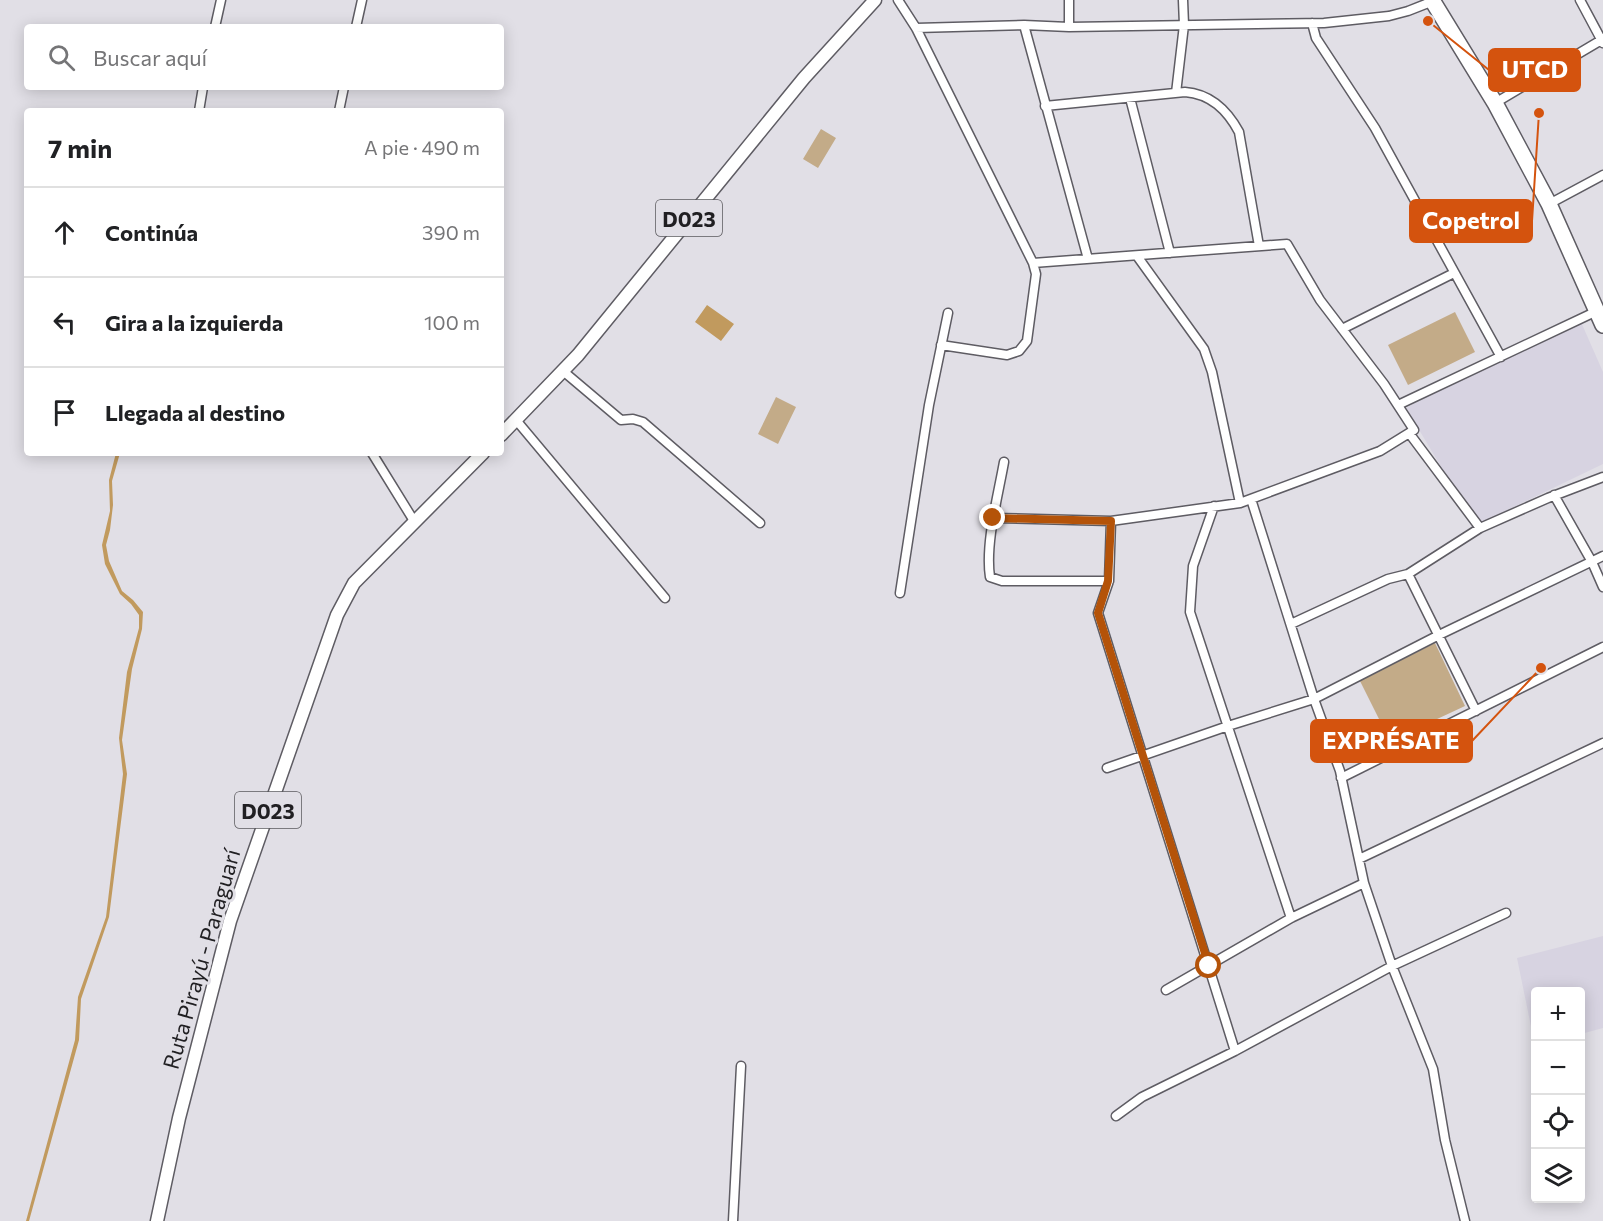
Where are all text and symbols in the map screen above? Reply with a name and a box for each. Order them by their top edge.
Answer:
search box [24,24,504,90]
icon: search [45,41,78,74]
text: Buscar aquí [93,44,207,71]
callout: UTCD [1489,49,1580,91]
text: UTCD [1502,54,1568,83]
text: 7 min [48,132,112,163]
text: A pie · 490 m [364,135,480,159]
road number: D023 [656,200,722,236]
callout: Copetrol [1410,200,1532,242]
text: Copetrol [1422,205,1520,234]
icon: ahead [48,216,81,249]
text: Continúa [105,219,198,246]
text: 390 m [422,220,480,244]
icon: left [48,306,81,339]
text: Gira a la izquierda [105,309,283,336]
text: 100 m [424,310,480,334]
icon: arrive [48,396,81,429]
text: Llegada al destino [105,399,285,426]
route end [979,504,1005,530]
callout: EXPRÉSATE [1311,720,1472,762]
text: EXPRÉSATE [1322,725,1460,754]
road number: D023 [235,792,301,828]
street label: Ruta Pirayú - Paraguarí [157,844,246,1072]
route start [1195,952,1221,978]
map controls [1531,987,1585,1203]
button: + [1531,987,1585,1041]
button: − [1531,1041,1585,1095]
button: locate [1531,1095,1585,1149]
button: layers [1531,1149,1585,1203]

